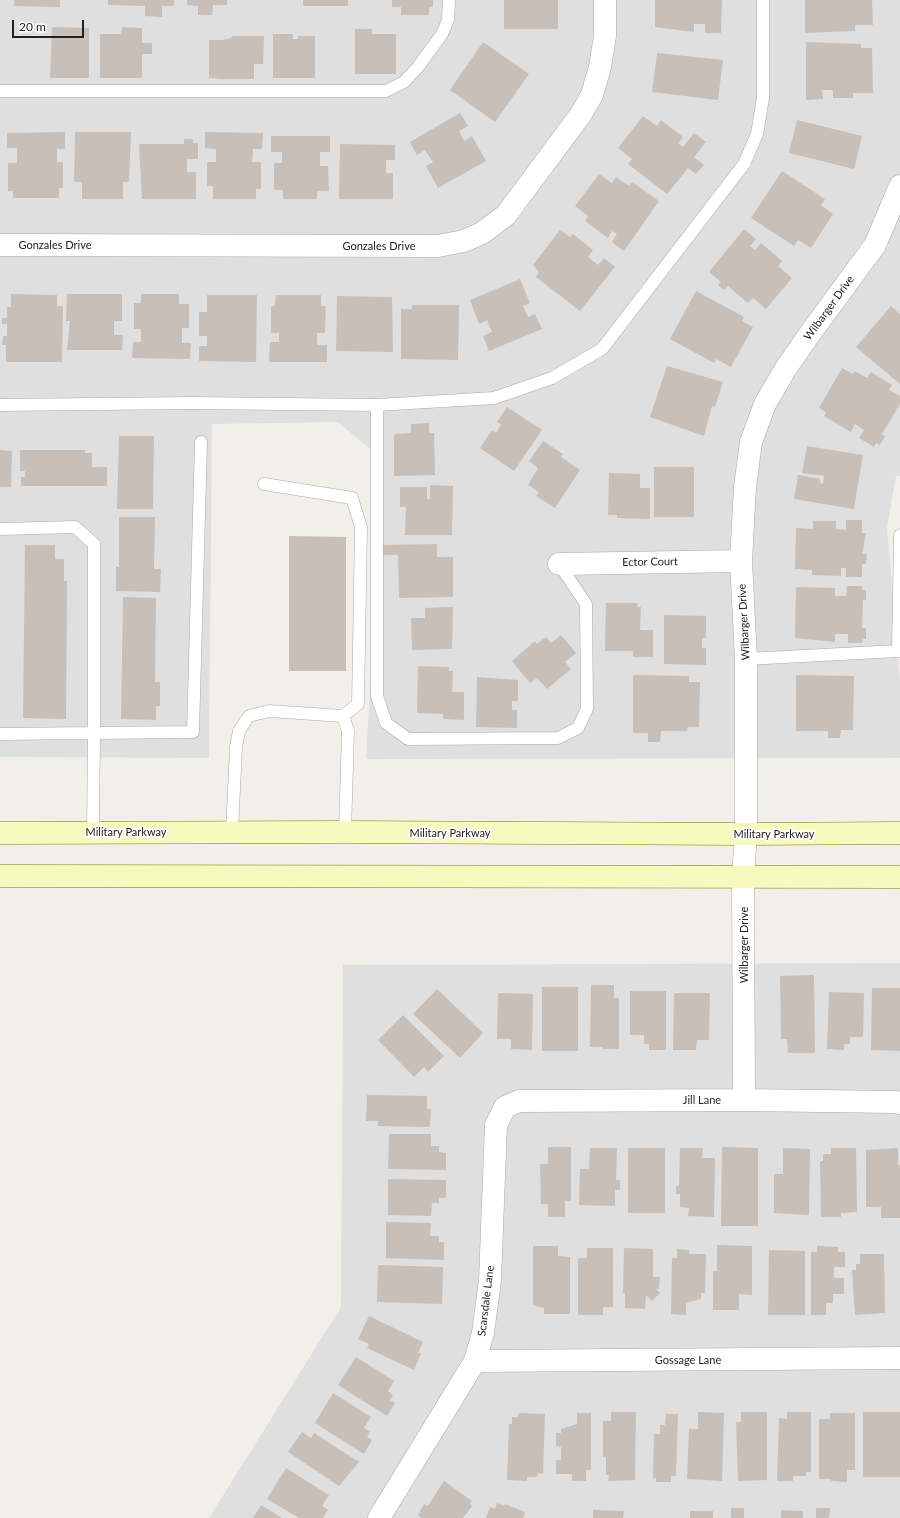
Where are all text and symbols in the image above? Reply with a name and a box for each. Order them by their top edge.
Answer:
scale bar [14,12,86,38]
text: 20 m [19,19,46,34]
street label: Gonzales Drive [19,238,91,252]
street label: Gonzales Drive [343,239,415,253]
street label: Wilbarger Drive [801,273,857,343]
street label: Ector Court [622,555,678,569]
street label: Wilbarger Drive [735,583,753,661]
street label: Military Parkway [86,825,166,839]
street label: Military Parkway [410,826,490,840]
street label: Military Parkway [734,827,814,841]
street label: Wilbarger Drive [737,907,751,983]
street label: Jill Lane [683,1093,721,1107]
street label: Scarsdale Lane [475,1265,497,1337]
street label: Gossage Lane [655,1353,721,1367]

